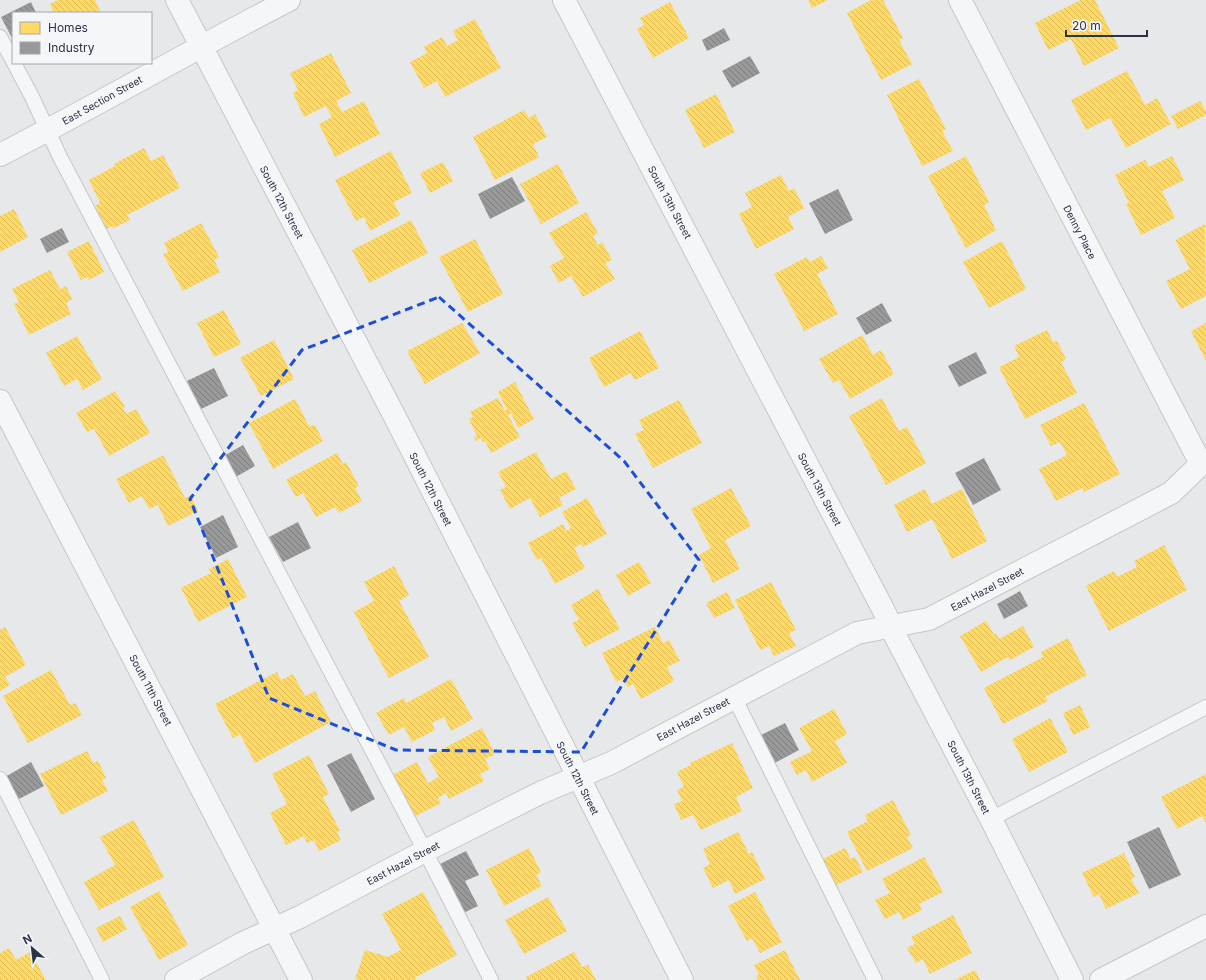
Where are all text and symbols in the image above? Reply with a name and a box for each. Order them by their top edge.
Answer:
legend [12,12,152,64]
scale bar [1066,12,1147,38]
text: 20 m [1072,18,1101,33]
text: Homes [48,20,88,35]
text: Industry [48,40,95,55]
street label: East Section Street [60,73,145,127]
street label: South 12th Street [258,164,307,241]
street label: South 13th Street [646,164,695,241]
street label: Denny Place [1061,203,1099,261]
street label: South 12th Street [407,450,455,528]
street label: South 13th Street [796,451,845,528]
street label: East Hazel Street [949,564,1026,613]
street label: South 11th Street [127,652,175,728]
street label: East Hazel Street [655,694,732,743]
street label: South 13th Street [945,738,993,816]
street label: South 12th Street [554,739,602,817]
street label: East Hazel Street [365,838,442,887]
north arrow [12,928,52,968]
text: N [20,931,34,947]

